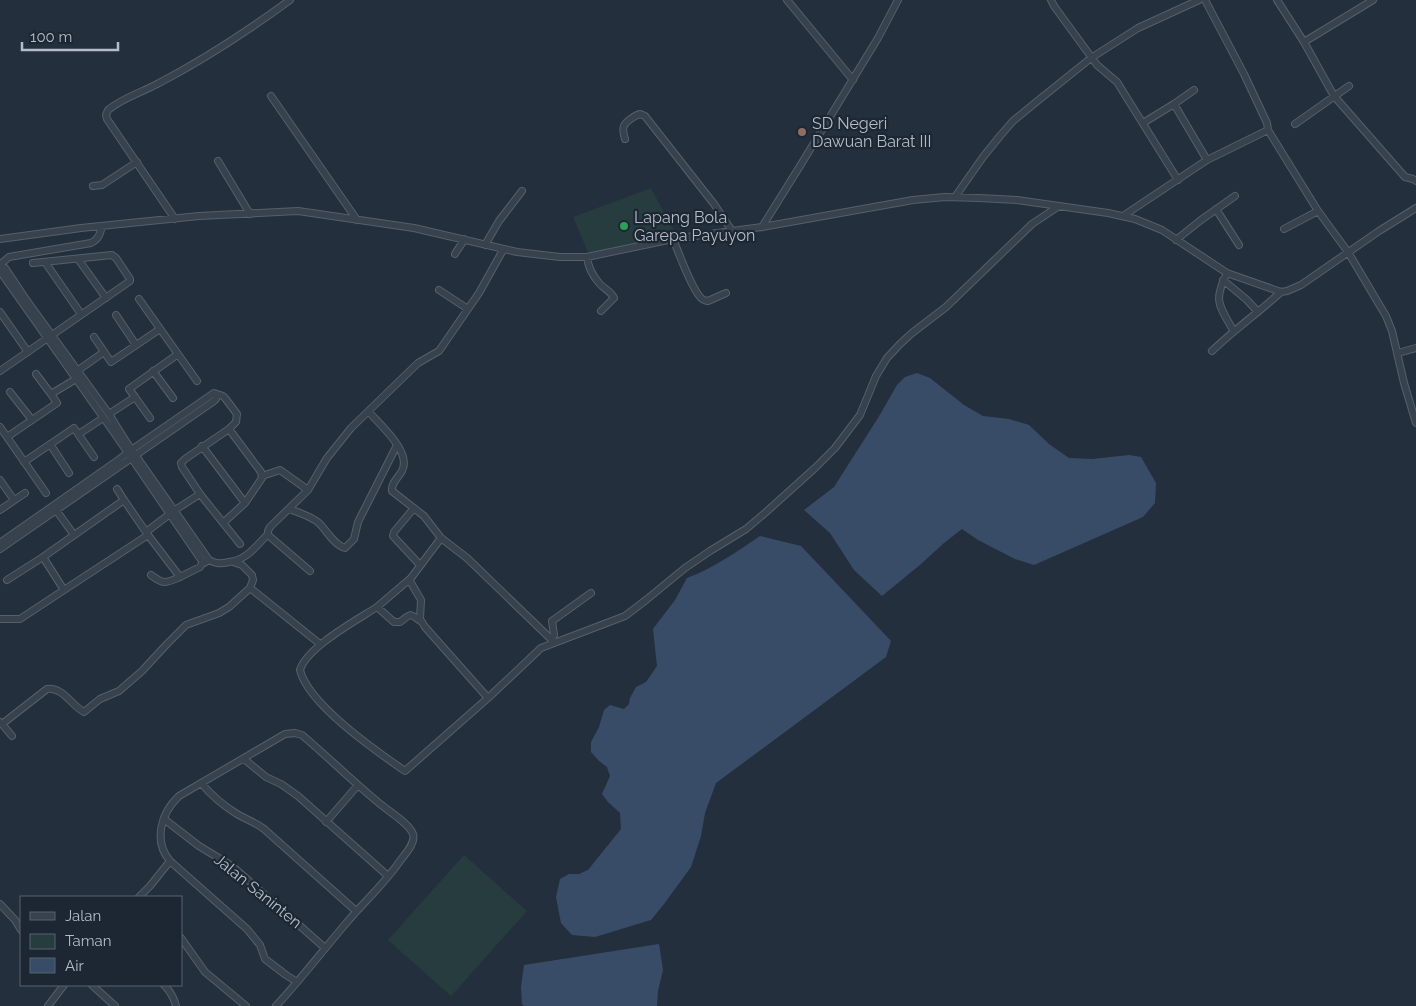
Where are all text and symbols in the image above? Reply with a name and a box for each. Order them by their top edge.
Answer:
scale bar [22,20,119,52]
text: 100 m [30,28,72,46]
place label: SD Negeri Dawuan Barat III [812,114,931,151]
marker: SD Negeri Dawuan Barat III [796,126,808,138]
place label: Lapang Bola Garepa Payuyon [634,208,755,245]
marker: Lapang Bola Garepa Payuyon [618,220,630,232]
street label: Jalan Saninten [210,850,306,932]
legend [20,896,182,986]
text: Jalan [65,907,101,925]
text: Taman [65,932,111,950]
text: Air [65,957,84,975]

